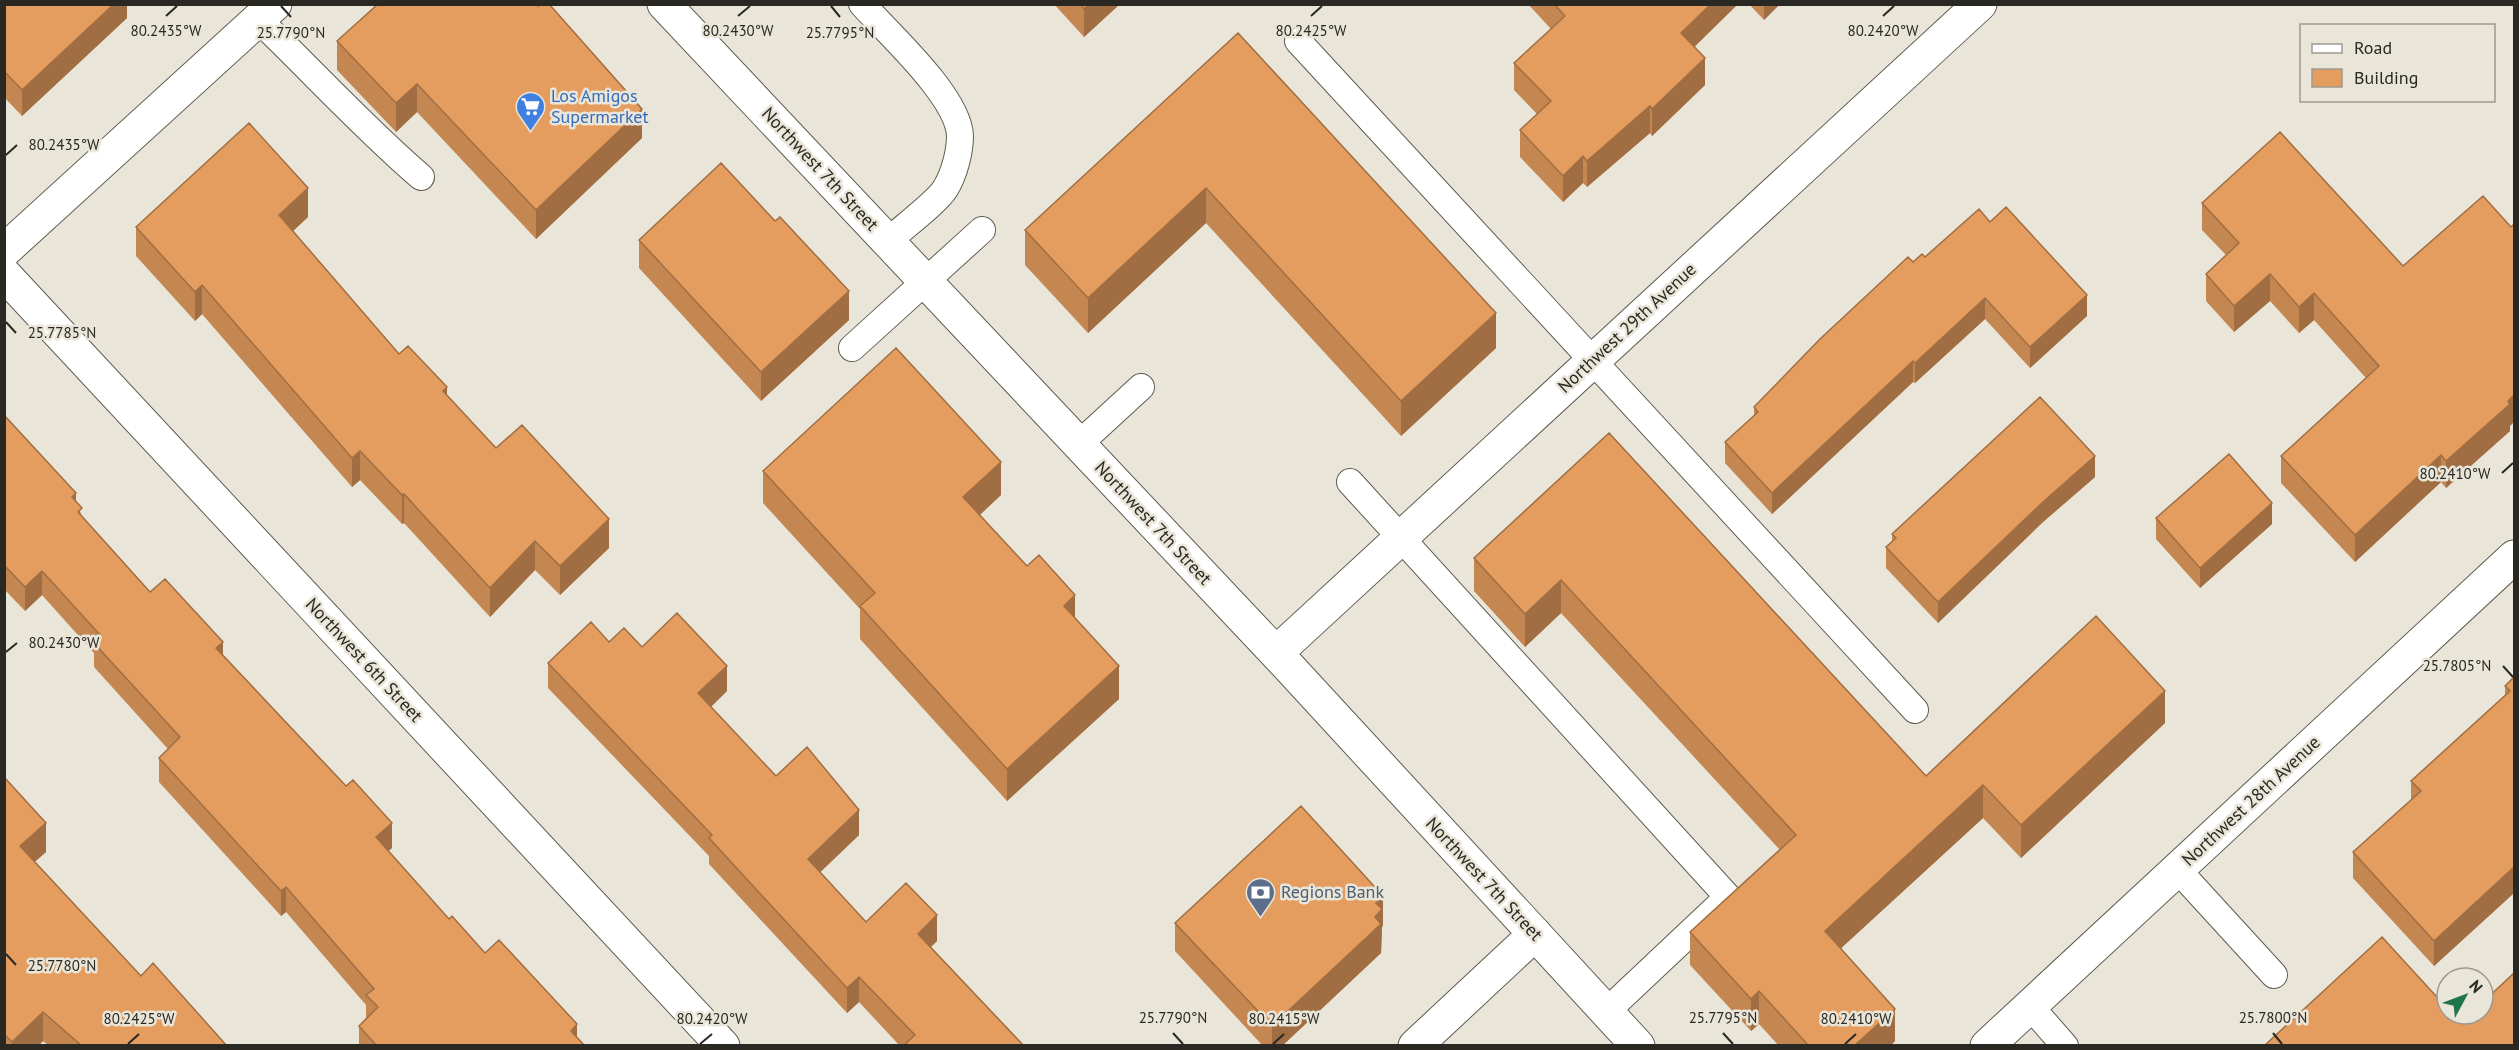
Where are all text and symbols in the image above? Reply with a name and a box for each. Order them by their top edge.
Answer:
text: 80.2435°W [130,21,202,40]
text: 80.2430°W [702,21,774,40]
text: 80.2425°W [1275,21,1347,40]
text: 80.2420°W [1847,21,1919,40]
text: 25.7790°N [257,23,325,42]
text: 25.7795°N [806,23,874,42]
legend [2300,24,2495,102]
text: Road [2354,36,2392,59]
text: Building [2354,66,2418,89]
place label: Los Amigos Supermarket [551,84,649,128]
supermarket icon: Los Amigos Supermarket [514,90,546,132]
street label: Northwest 7th Street [757,102,884,235]
text: 80.2435°W [28,135,100,154]
street label: Northwest 29th Avenue [1553,257,1701,398]
text: 25.7785°N [28,323,96,342]
street label: Northwest 7th Street [1090,456,1217,589]
text: 80.2410°W [2419,464,2491,483]
street label: Northwest 6th Street [301,593,428,727]
text: 80.2430°W [28,633,100,652]
text: 25.7805°N [2423,656,2491,675]
street label: Northwest 28th Avenue [2177,730,2325,871]
street label: Northwest 7th Street [1421,812,1548,945]
bank icon: Regions Bank [1244,876,1276,918]
place label: Regions Bank [1281,880,1384,903]
text: 25.7780°N [28,956,96,975]
north arrow [2435,966,2495,1026]
text: N [2465,976,2487,997]
text: 25.7790°N [1139,1008,1207,1027]
text: 25.7795°N [1689,1008,1757,1027]
text: 25.7800°N [2239,1008,2307,1027]
text: 80.2425°W [103,1009,175,1028]
text: 80.2420°W [676,1009,748,1028]
text: 80.2415°W [1248,1009,1320,1028]
text: 80.2410°W [1820,1009,1892,1028]

